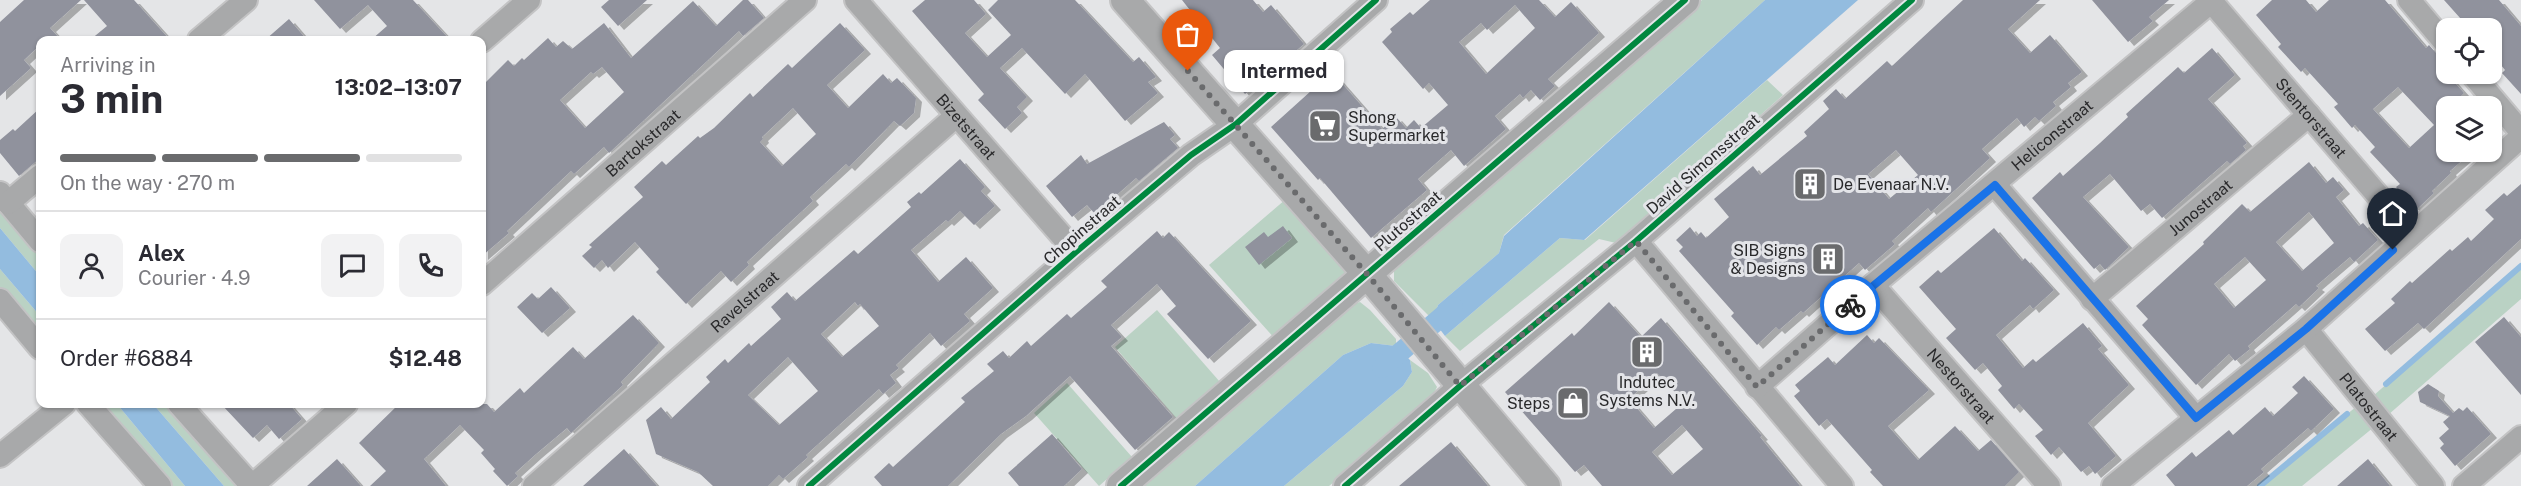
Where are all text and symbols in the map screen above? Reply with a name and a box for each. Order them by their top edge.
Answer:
pin [1162,9,1213,71]
icon: bag [1171,18,1204,51]
map controls [2436,18,2502,162]
button: locate [2436,18,2502,84]
callout: Intermed [1224,50,1344,92]
text: Arriving in [60,53,155,77]
text: Intermed [1240,59,1328,83]
text: 13:02–13:07 [335,74,462,100]
street label: Stentorstraat [2272,74,2351,162]
text: 3 min [60,76,163,122]
street label: Bizetstraat [933,90,1000,163]
street label: Heliconstraat [2007,95,2097,175]
button: layers [2436,96,2502,162]
street label: Bartokstraat [601,105,684,181]
supermarket icon: Shong Supermarket [1307,108,1343,144]
place label: Shong Supermarket [1348,108,1445,145]
street label: David Simonsstraat [1643,110,1763,218]
building icon: De Evenaar N.V. [1792,166,1828,202]
text: On the way · 270 m [60,171,235,195]
place label: De Evenaar N.V. [1833,175,1949,194]
street label: Junostraat [2165,175,2236,239]
street label: Plutostraat [1371,187,1445,255]
pin [2367,188,2418,250]
street label: Chopinstraat [1040,191,1124,269]
icon: home [2376,197,2409,230]
button: person [60,234,123,297]
button: chat [321,234,384,297]
button: phone [399,234,462,297]
text: Alex [138,240,185,266]
place label: SIB Signs & Designs [1730,241,1805,278]
building icon: SIB Signs & Designs [1810,241,1846,277]
text: Courier · 4.9 [138,266,250,290]
street label: Ravelstraat [706,266,783,336]
courier [1820,275,1880,335]
icon: bike [1834,289,1867,322]
building icon: Indutec Systems N.V. [1629,334,1665,370]
street label: Nestorstraat [1923,344,1999,427]
text: Order #6884 [60,345,193,371]
text: $12.48 [389,345,462,371]
street label: Platostraat [2336,369,2402,445]
place label: Indutec Systems N.V. [1599,373,1695,410]
shop icon: Steps [1555,385,1591,421]
place label: Steps [1507,394,1550,413]

